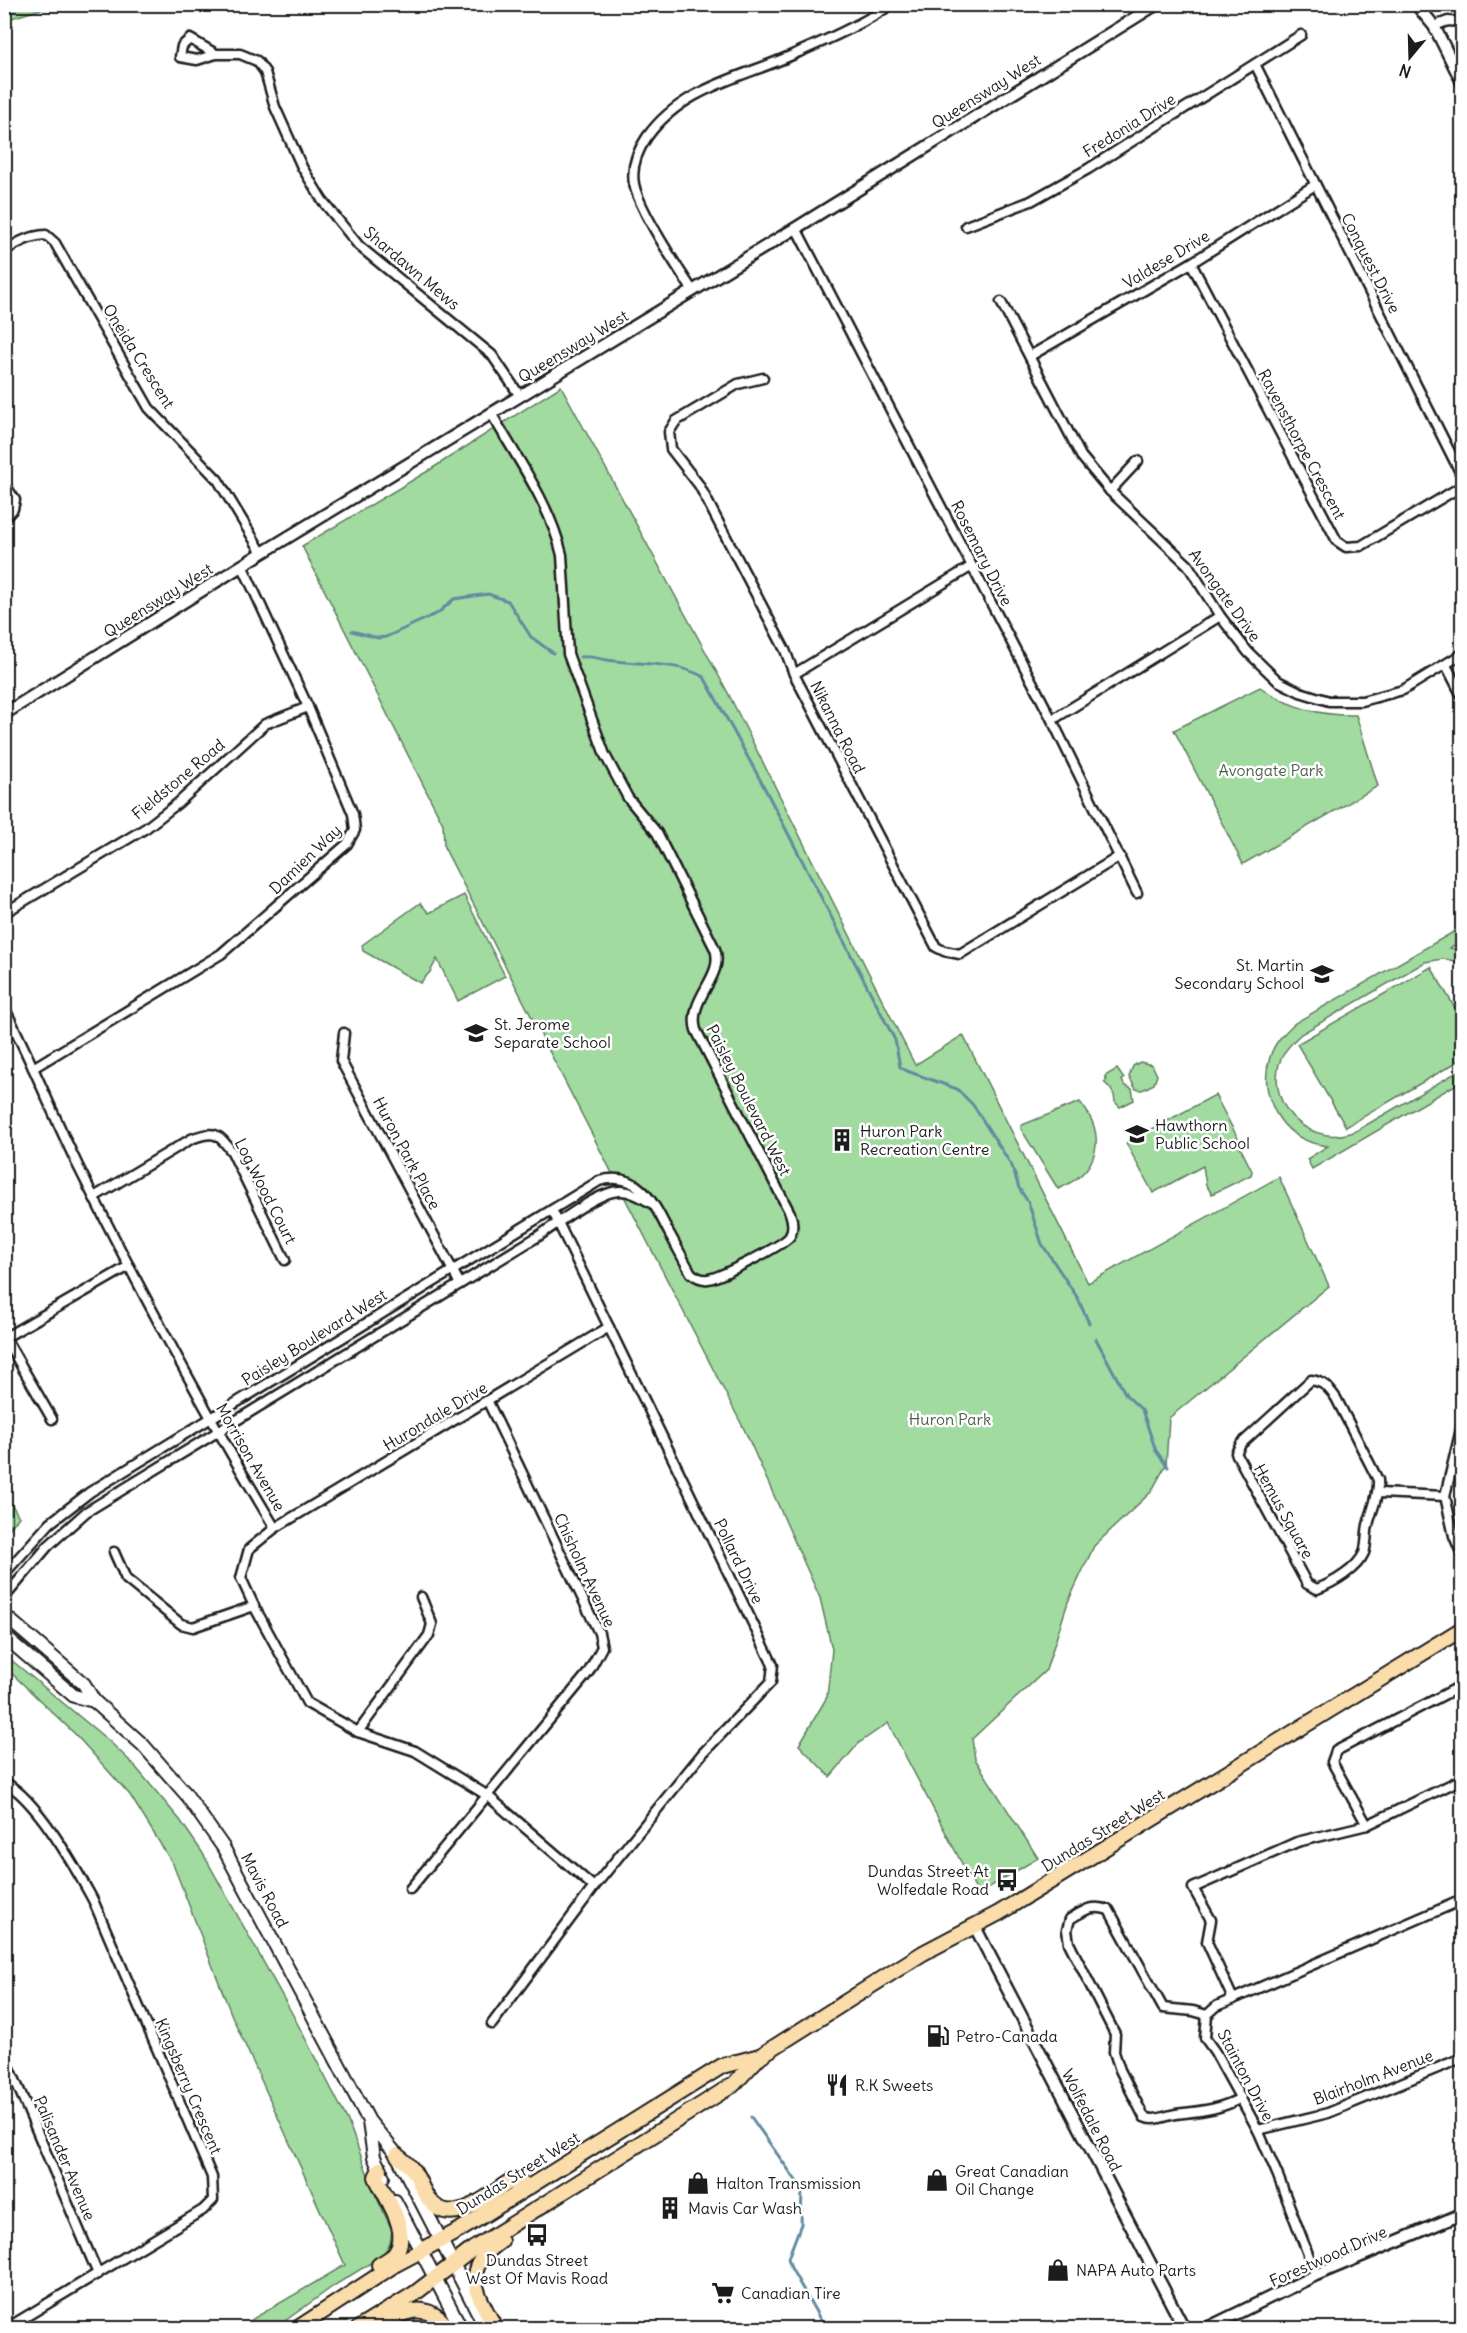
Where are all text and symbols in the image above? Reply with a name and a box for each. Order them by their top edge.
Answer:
north arrow [1380,27,1440,87]
street label: Queensway West [928,49,1045,133]
text: N [1397,60,1414,82]
street label: Fredonia Drive [1079,89,1179,161]
street label: Conquest Drive [1337,210,1405,316]
street label: Shardawn Mews [360,222,464,314]
street label: Valdese Drive [1119,225,1213,293]
street label: Oneida Crescent [99,300,179,413]
street label: Queensway West [514,305,632,387]
street label: Ravensthorpe Crescent [1254,365,1350,523]
street label: Rosemary Drive [947,497,1017,609]
street label: Avongate Drive [1185,545,1265,645]
street label: Queensway West [100,558,217,642]
street label: Nikanna Road [806,678,870,776]
street label: Fieldstone Road [127,734,229,824]
park label: Avongate Park [1219,760,1323,780]
street label: Damien Way [265,820,345,898]
place label: St. Martin Secondary School [1174,955,1304,993]
school or university icon: St. Martin Secondary School [1309,961,1335,987]
place label: St. Jerome Separate School [494,1014,611,1052]
school or university icon: St. Jerome Separate School [463,1020,489,1046]
street label: Paisley Boulevard West [702,1021,796,1179]
street label: Huron Park Place [369,1093,445,1213]
place label: Hawthorn Public School [1155,1115,1250,1153]
place label: Huron Park Recreation Centre [860,1121,989,1159]
school or university icon: Hawthorn Public School [1124,1121,1150,1147]
building icon: Huron Park Recreation Centre [829,1127,855,1153]
street label: Log Wood Court [231,1135,302,1248]
street label: Paisley Boulevard West [238,1284,391,1390]
street label: Hurondale Drive [379,1377,491,1455]
street label: Morrison Avenue [212,1399,290,1515]
park label: Huron Park [909,1409,991,1429]
street label: Hemus Square [1250,1460,1318,1562]
street label: Chisholm Avenue [550,1510,620,1630]
street label: Pollard Drive [710,1515,768,1607]
street label: Dundas Street West [1038,1784,1169,1876]
street label: Mavis Road [237,1849,293,1931]
place label: Dundas Street At Wolfedale Road [867,1861,990,1899]
bus stop icon: Dundas Street At Wolfedale Road [994,1867,1020,1893]
street label: Kingsberry Crescent [151,2015,227,2158]
fuel station icon: Petro-Canada [925,2023,951,2049]
place label: Petro-Canada [956,2026,1058,2046]
street label: Stainton Drive [1213,2026,1279,2124]
street label: Blairholm Avenue [1310,2045,1436,2109]
street label: Wolfedale Road [1058,2066,1126,2174]
restaurant icon: R.K Sweets [824,2072,850,2098]
place label: R.K Sweets [855,2075,933,2095]
street label: Palisander Avenue [30,2093,100,2223]
street label: Dundas Street West [453,2127,584,2219]
place label: Great Canadian Oil Change [955,2161,1069,2199]
shop icon: Great Canadian Oil Change [924,2167,950,2193]
shop icon: Halton Transmission [685,2170,711,2196]
place label: Halton Transmission [716,2173,861,2193]
building icon: Mavis Car Wash [657,2195,683,2221]
place label: Mavis Car Wash [688,2198,802,2218]
street label: Forestwood Drive [1266,2221,1390,2291]
bus stop icon: Dundas Street West Of Mavis Road [524,2222,550,2248]
place label: Dundas Street West Of Mavis Road [466,2250,608,2288]
shop icon: NAPA Auto Parts [1045,2257,1071,2283]
place label: NAPA Auto Parts [1076,2260,1196,2280]
supermarket icon: Canadian Tire [710,2280,736,2306]
place label: Canadian Tire [741,2283,841,2303]

